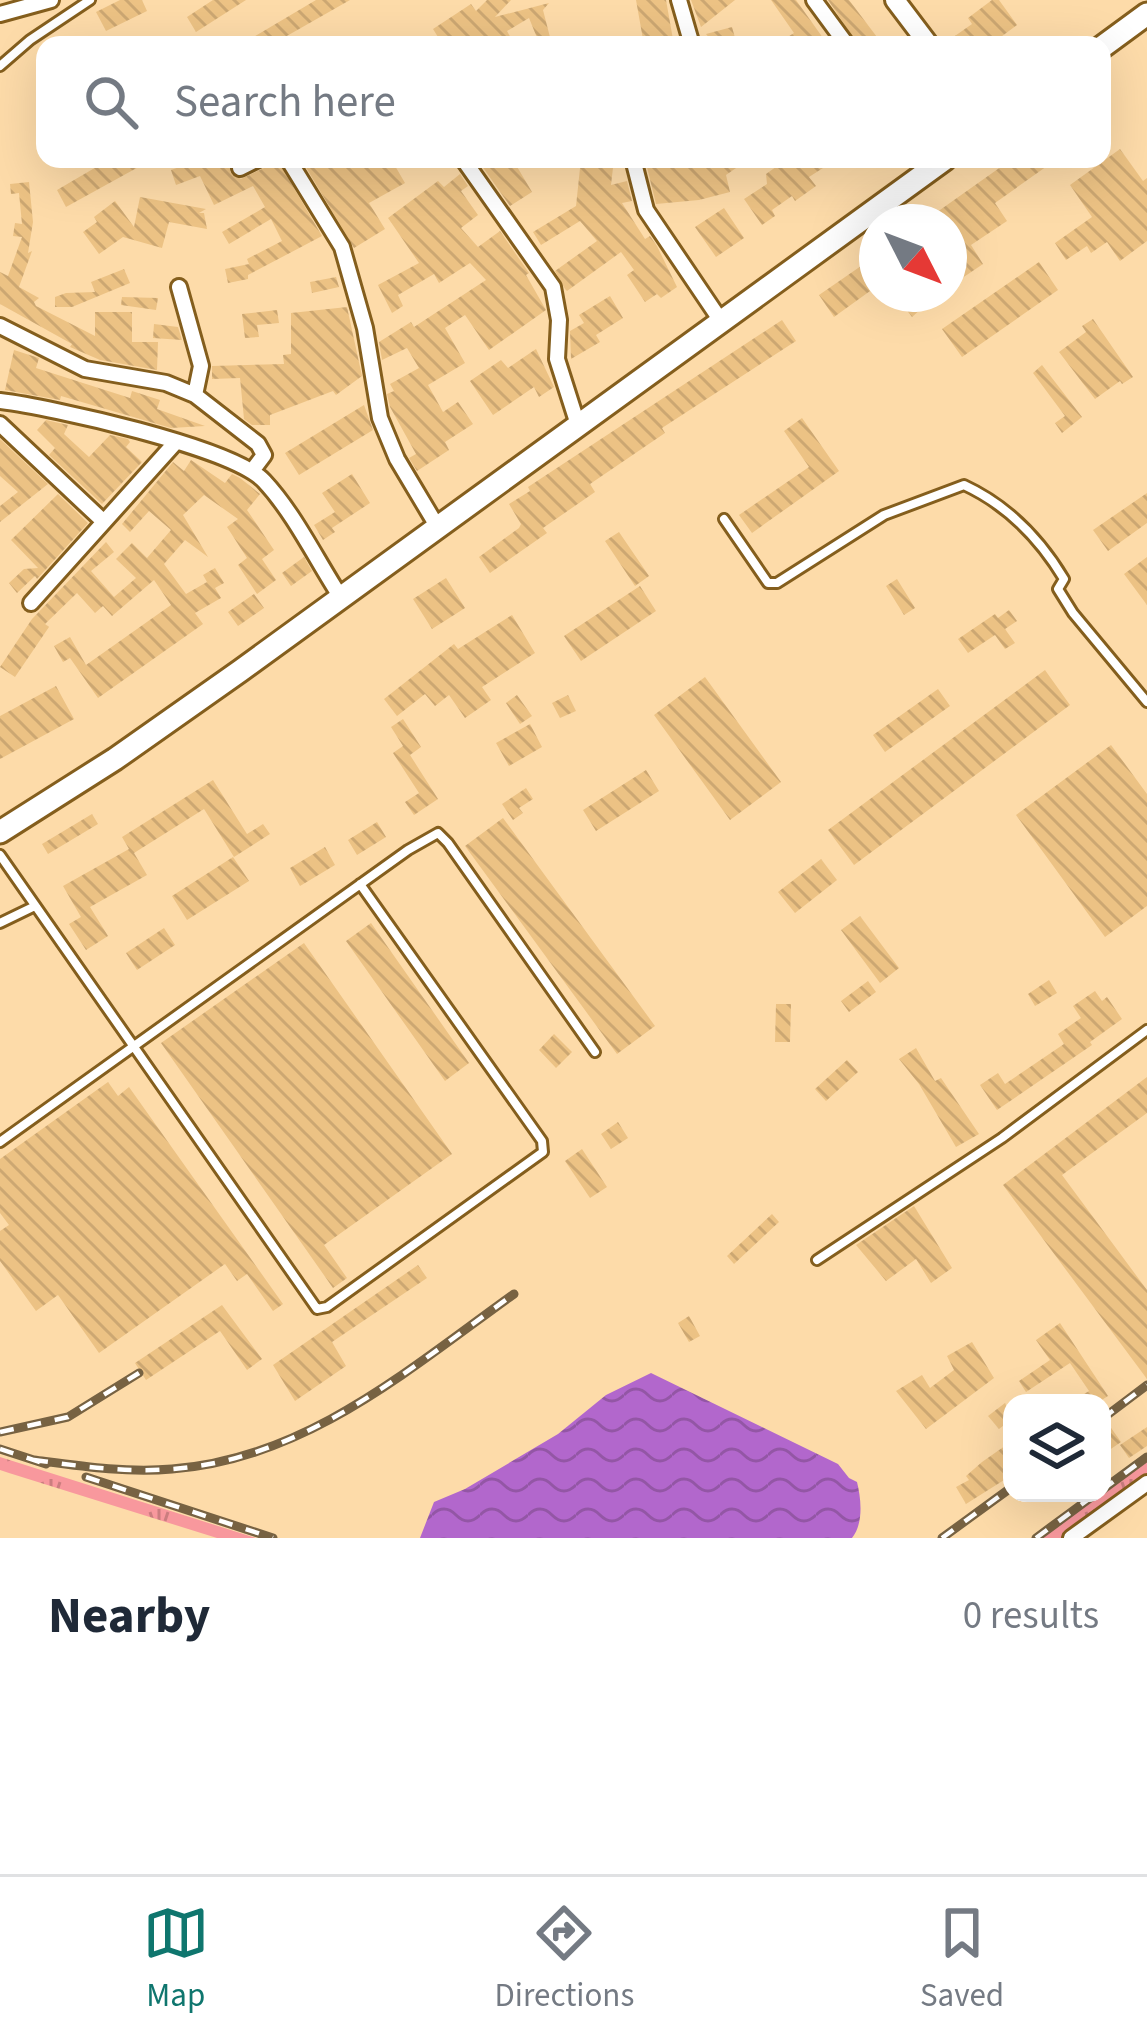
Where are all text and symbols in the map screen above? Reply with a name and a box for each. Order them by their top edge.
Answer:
search box [36,36,1111,168]
icon: search [78,69,144,135]
text: Search here [174,70,396,134]
north arrow [859,204,967,312]
map controls [1003,1394,1111,1502]
button: layers [1003,1394,1111,1502]
text: Nearby [48,1580,210,1652]
text: 0 results [963,1588,1099,1644]
tab: Map [143,1900,209,2019]
tab: Directions [495,1900,634,2019]
tab: Saved [920,1900,1004,2019]

